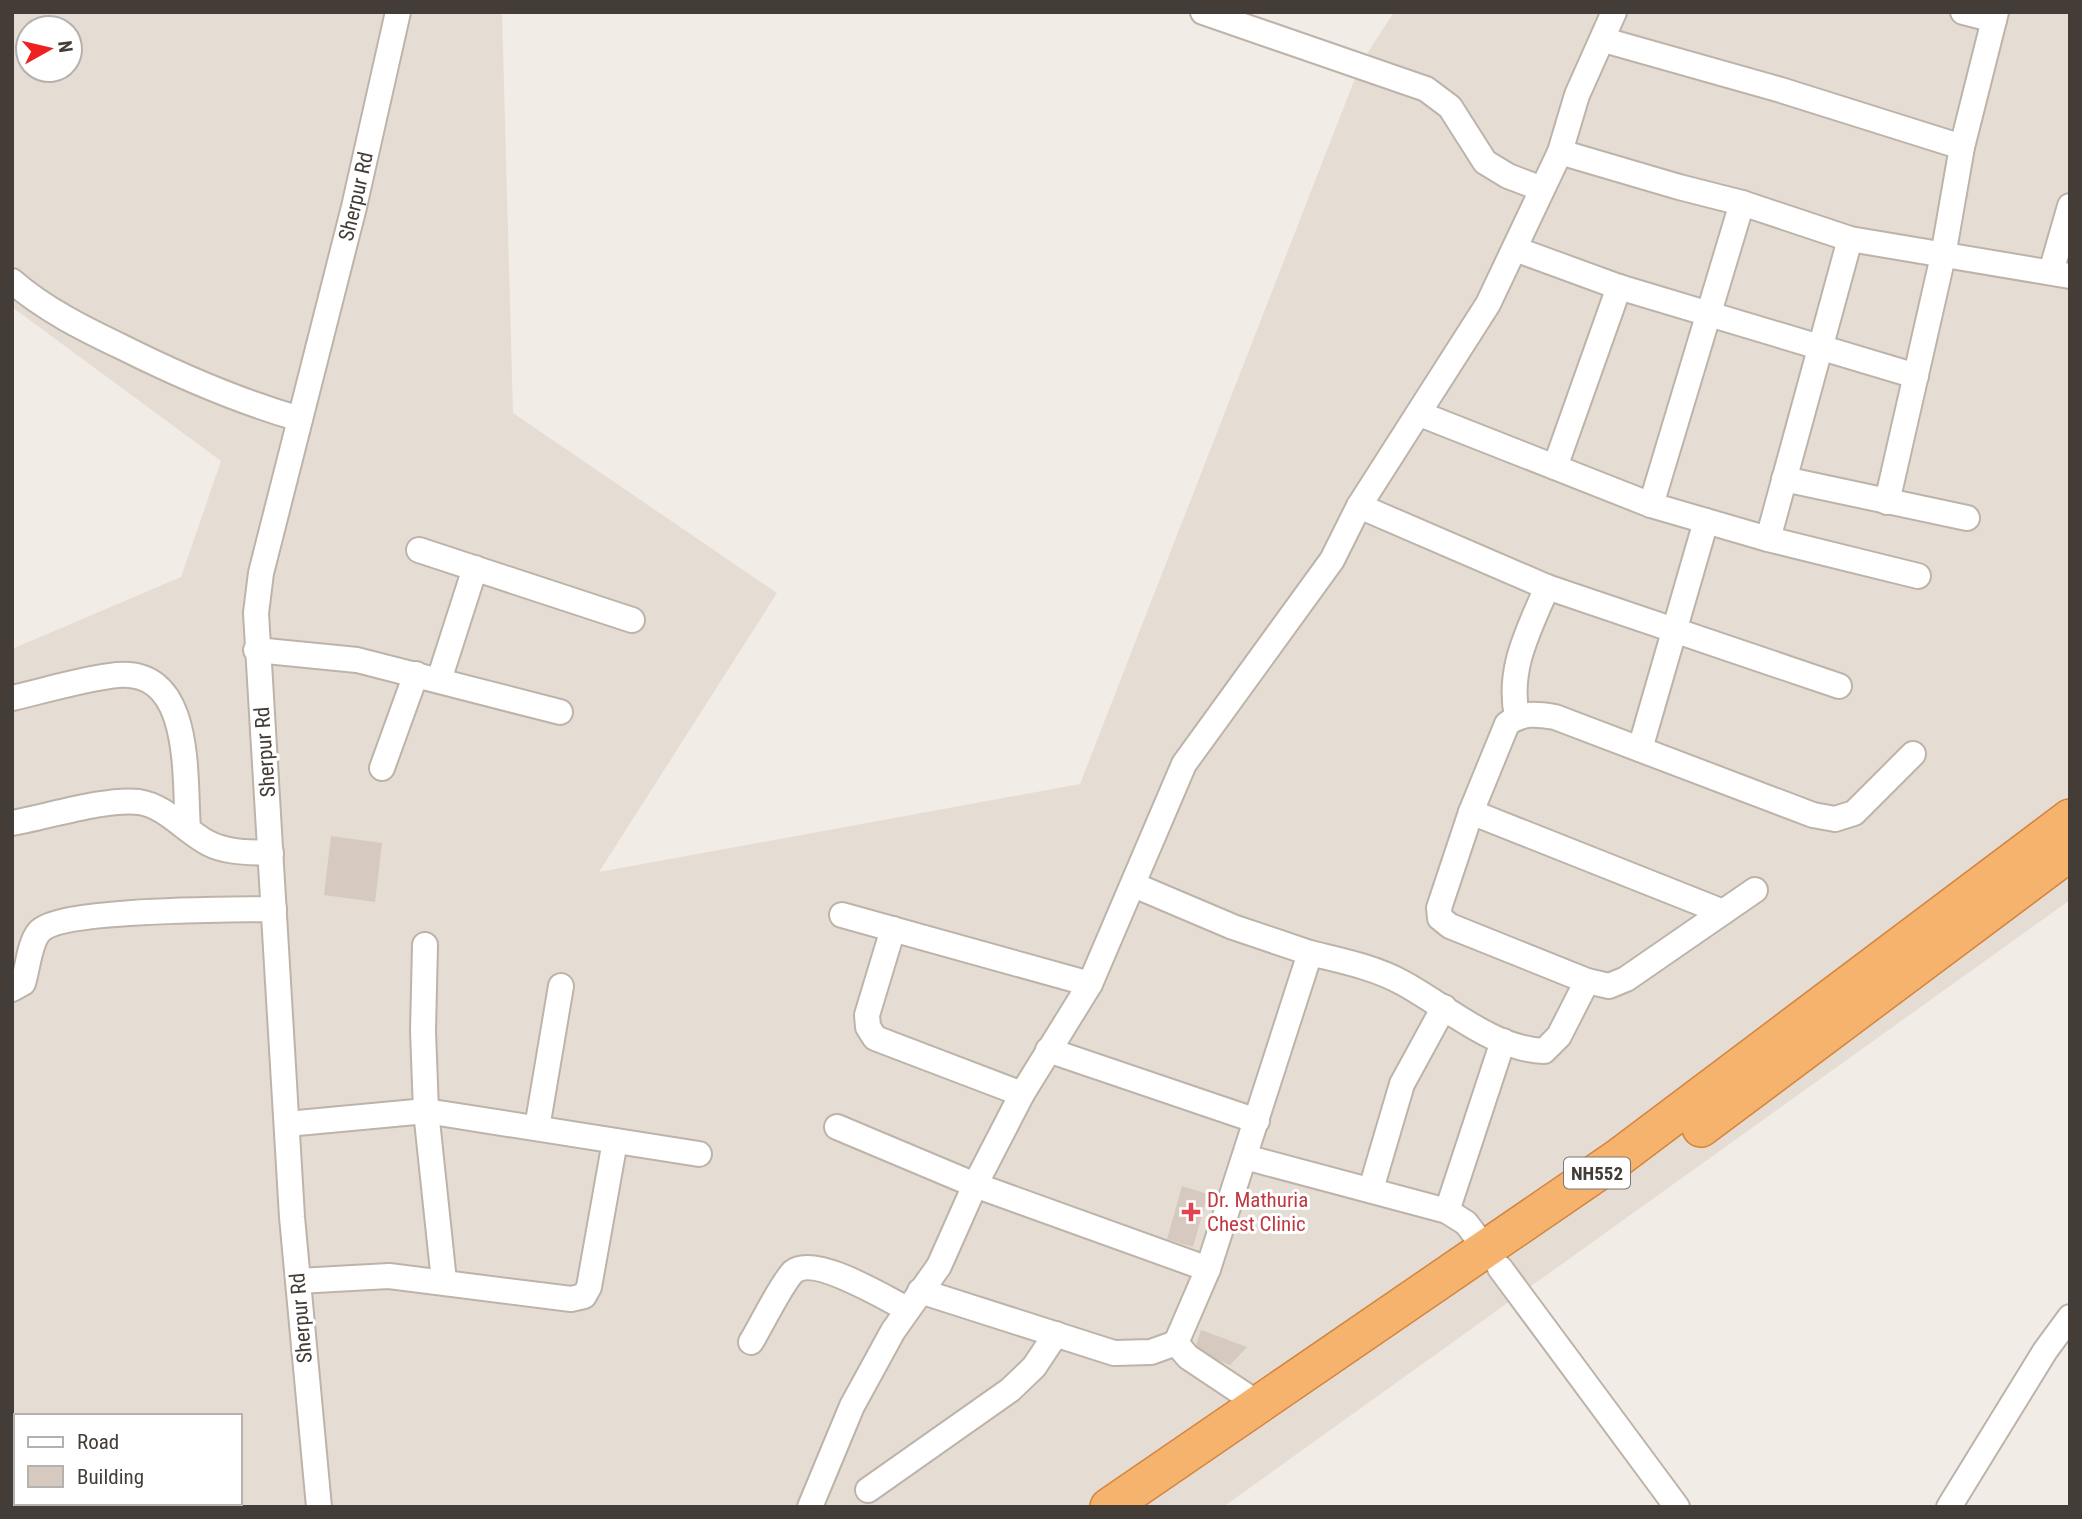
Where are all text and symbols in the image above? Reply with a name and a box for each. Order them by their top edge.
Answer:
north arrow [14,14,84,84]
text: N [53,39,78,54]
street label: Sherpur Rd [334,150,378,243]
street label: Sherpur Rd [250,706,280,798]
road number: NH552 [1564,1158,1630,1189]
place label: Dr. Mathuria Chest Clinic [1207,1188,1308,1236]
marker: Dr. Mathuria Chest Clinic [1181,1202,1201,1222]
street label: Sherpur Rd [285,1272,317,1364]
legend [14,1414,242,1505]
text: Road [77,1430,119,1454]
text: Building [77,1465,144,1489]

